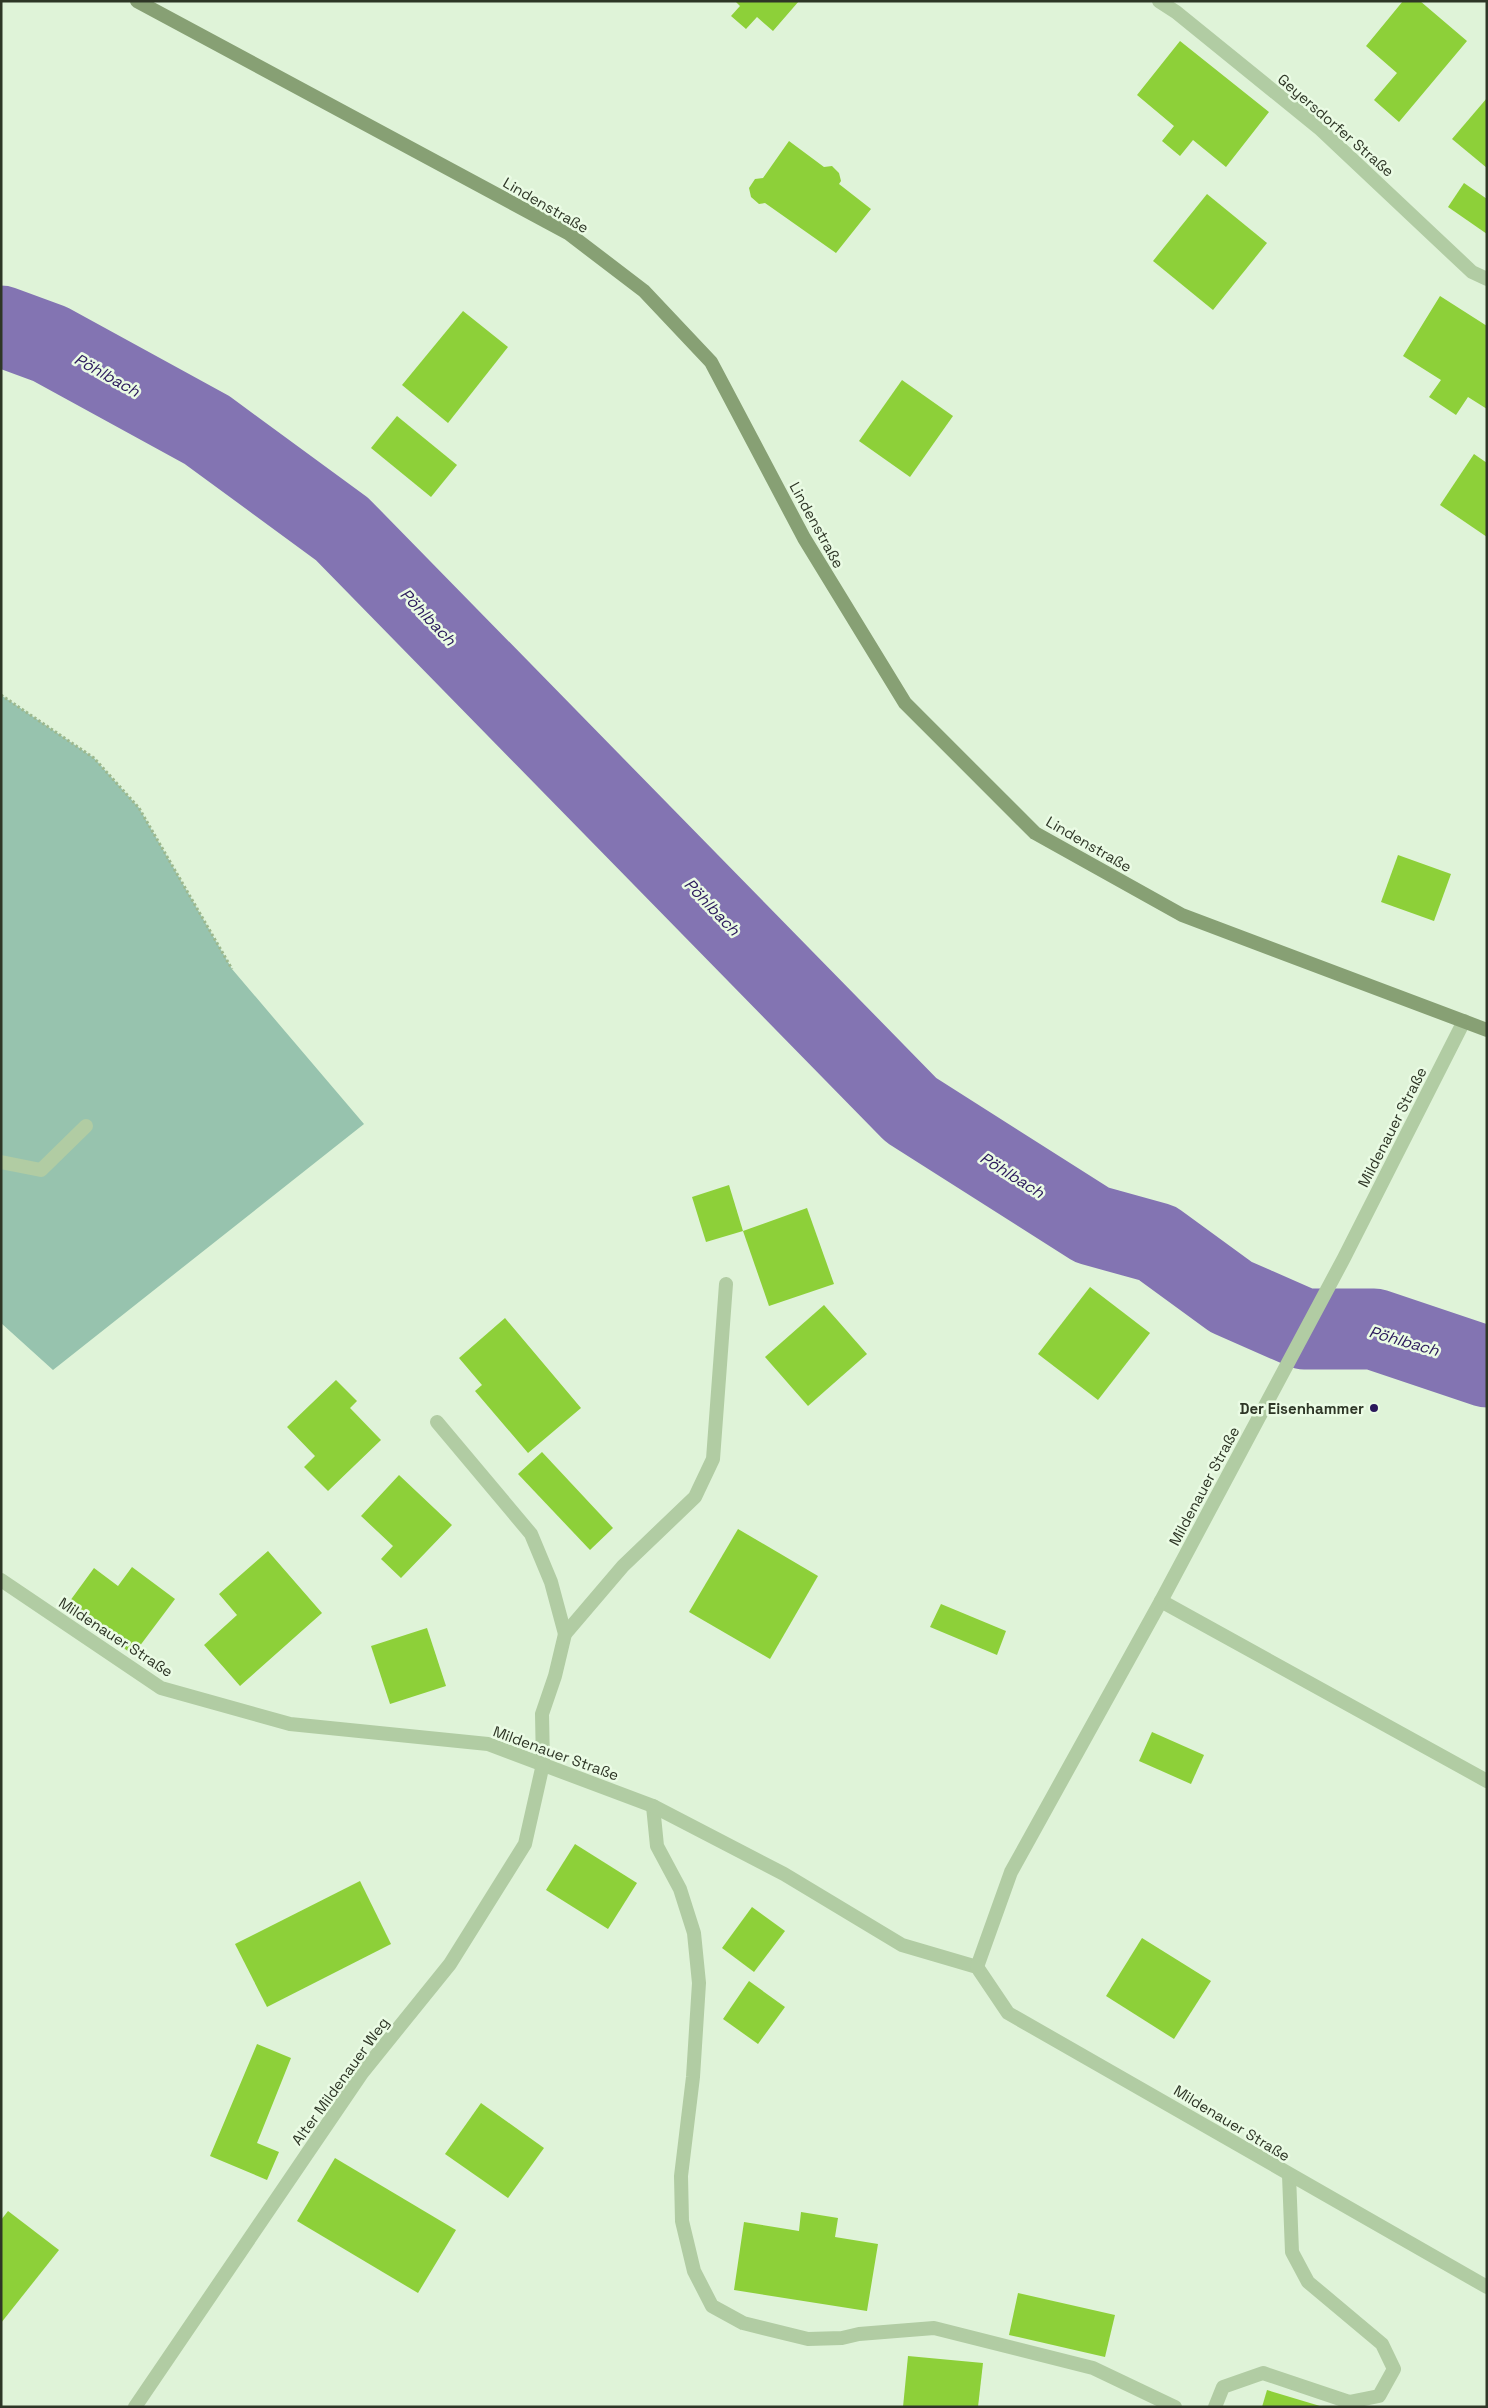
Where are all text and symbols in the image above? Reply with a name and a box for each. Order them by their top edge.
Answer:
street label: Geyersdorfer Straße [1274,69,1398,181]
street label: Lindenstraße [500,173,592,237]
water label: Pöhlbach [71,348,144,402]
street label: Lindenstraße [785,479,849,572]
water label: Pöhlbach [396,584,461,651]
street label: Lindenstraße [1043,812,1135,876]
water label: Pöhlbach [680,874,745,941]
street label: Mildenauer Straße [1353,1064,1431,1190]
water label: Pöhlbach [976,1147,1049,1204]
water label: Pöhlbach [1367,1321,1442,1361]
place label: Der Eisenhammer [1239,1399,1364,1418]
marker: Der Eisenhammer [1368,1402,1380,1414]
street label: Mildenauer Straße [1165,1423,1244,1549]
street label: Mildenauer Straße [55,1593,177,1681]
street label: Mildenauer Straße [491,1721,622,1785]
street label: Alter Mildenauer Weg [287,2013,393,2149]
street label: Mildenauer Straße [1170,2081,1294,2165]

